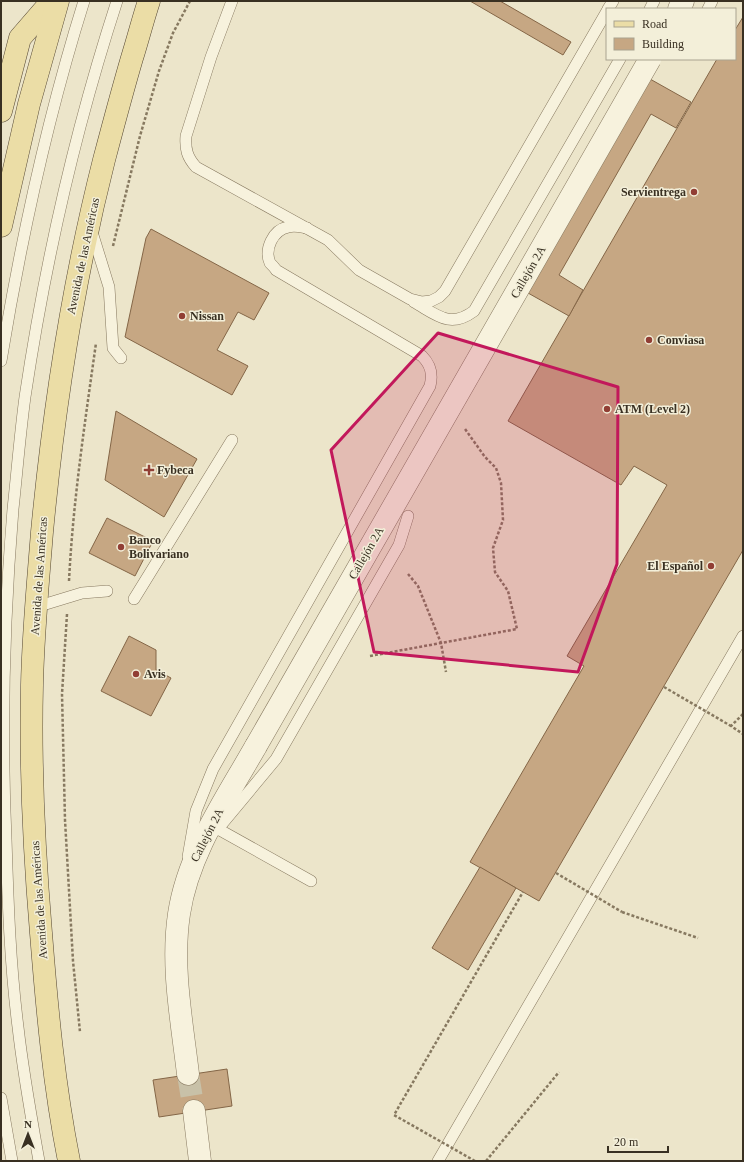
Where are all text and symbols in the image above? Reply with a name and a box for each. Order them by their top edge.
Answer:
legend [606,8,736,60]
text: Road [642,17,667,31]
text: Building [642,37,684,51]
place label: Servientrega [621,185,686,199]
marker: Servientrega [689,187,699,197]
street label: Avenida de las Américas [64,196,102,316]
street label: Callejón 2A [507,243,549,301]
place label: Nissan [190,309,224,323]
marker: Nissan [177,311,187,321]
place label: Conviasa [657,333,704,347]
marker: Conviasa [644,335,654,345]
place label: ATM (Level 2) [615,402,690,416]
marker: ATM (Level 2) [602,404,612,414]
place label: Fybeca [157,463,194,477]
marker: Fybeca [144,465,154,475]
street label: Avenida de las Américas [28,516,50,636]
street label: Callejón 2A [345,524,387,582]
place label: Banco Bolivariano [129,533,189,561]
marker: Banco Bolivariano [116,542,126,552]
place label: El Español [647,559,704,573]
marker: El Español [706,561,716,571]
place label: Avis [144,667,166,681]
marker: Avis [131,669,141,679]
street label: Callejón 2A [188,806,227,864]
street label: Avenida de las Américas [28,840,50,960]
north arrow [8,1114,48,1154]
text: N [24,1118,32,1130]
scale bar [608,1128,668,1154]
text: 20 m [614,1135,639,1149]

